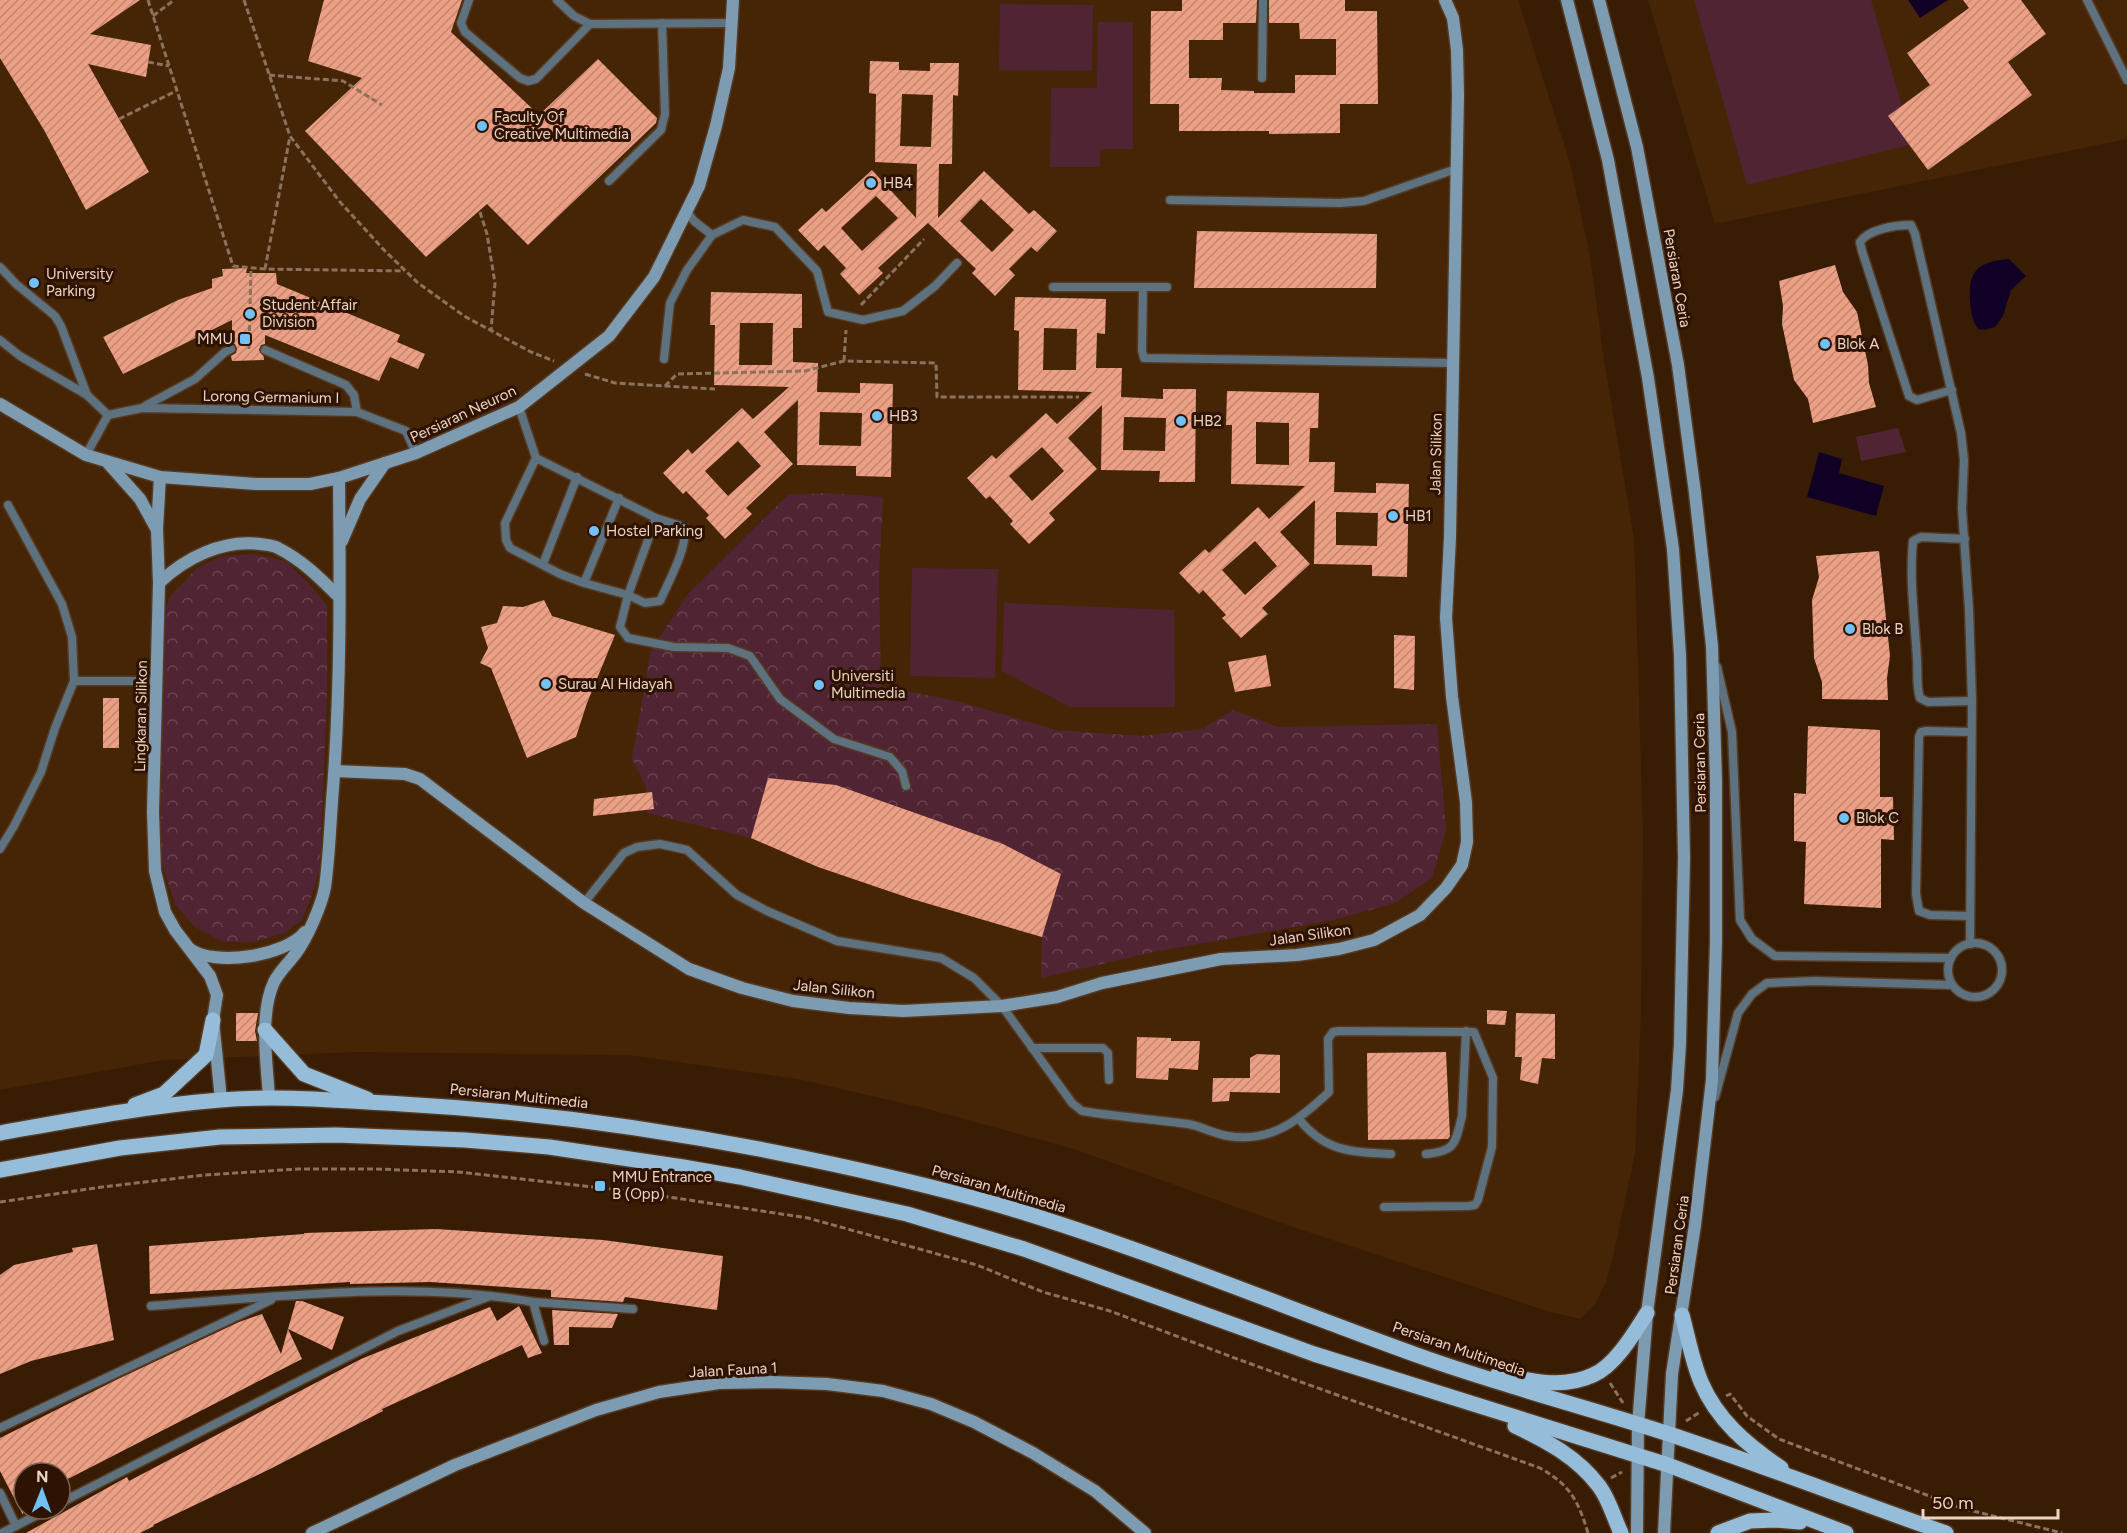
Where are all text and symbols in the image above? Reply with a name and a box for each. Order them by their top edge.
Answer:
place label: Faculty Of Creative Multimedia [494,108,629,143]
marker: Faculty Of Creative Multimedia [475,119,489,133]
place label: HB4 [883,174,913,192]
marker: HB4 [864,176,878,190]
street label: Persiaran Ceria [1659,227,1695,329]
place label: University Parking [46,265,113,300]
marker: University Parking [27,276,41,290]
place label: Student Affair Division [262,296,357,331]
marker: Student Affair Division [243,307,257,321]
place label: MMU [197,330,233,348]
marker: MMU [238,332,252,346]
place label: Blok A [1837,335,1879,353]
marker: Blok A [1818,337,1832,351]
street label: Persiaran Neuron [407,382,519,446]
street label: Lorong Germanium I [202,387,340,407]
place label: HB3 [889,407,918,425]
marker: HB3 [870,409,884,423]
place label: HB2 [1193,412,1222,430]
street label: Jalan Silikon [1426,413,1446,495]
marker: HB2 [1174,414,1188,428]
place label: HB1 [1405,507,1432,525]
marker: HB1 [1386,509,1400,523]
place label: Hostel Parking [606,522,703,540]
marker: Hostel Parking [587,524,601,538]
place label: Blok B [1862,620,1903,638]
marker: Blok B [1843,622,1857,636]
street label: Lingkaran Silikon [131,660,151,772]
place label: Universiti Multimedia [831,667,905,702]
place label: Surau Al Hidayah [558,675,672,693]
marker: Surau Al Hidayah [539,677,553,691]
marker: Universiti Multimedia [812,678,826,692]
street label: Persiaran Ceria [1690,713,1710,813]
place label: Blok C [1856,809,1899,827]
marker: Blok C [1837,811,1851,825]
street label: Jalan Silikon [1268,920,1352,950]
street label: Jalan Silikon [792,976,876,1002]
street label: Persiaran Multimedia [449,1080,589,1112]
street label: Persiaran Multimedia [930,1161,1068,1217]
place label: MMU Entrance B (Opp) [612,1168,712,1203]
marker: MMU Entrance B (Opp) [593,1179,607,1193]
street label: Persiaran Ceria [1661,1194,1693,1296]
street label: Persiaran Multimedia [1390,1318,1528,1380]
street label: Jalan Fauna 1 [688,1359,778,1381]
north arrow [12,1461,72,1521]
text: N [36,1467,49,1486]
scale bar [1923,1482,2058,1520]
text: 50 m [1932,1492,1974,1514]

